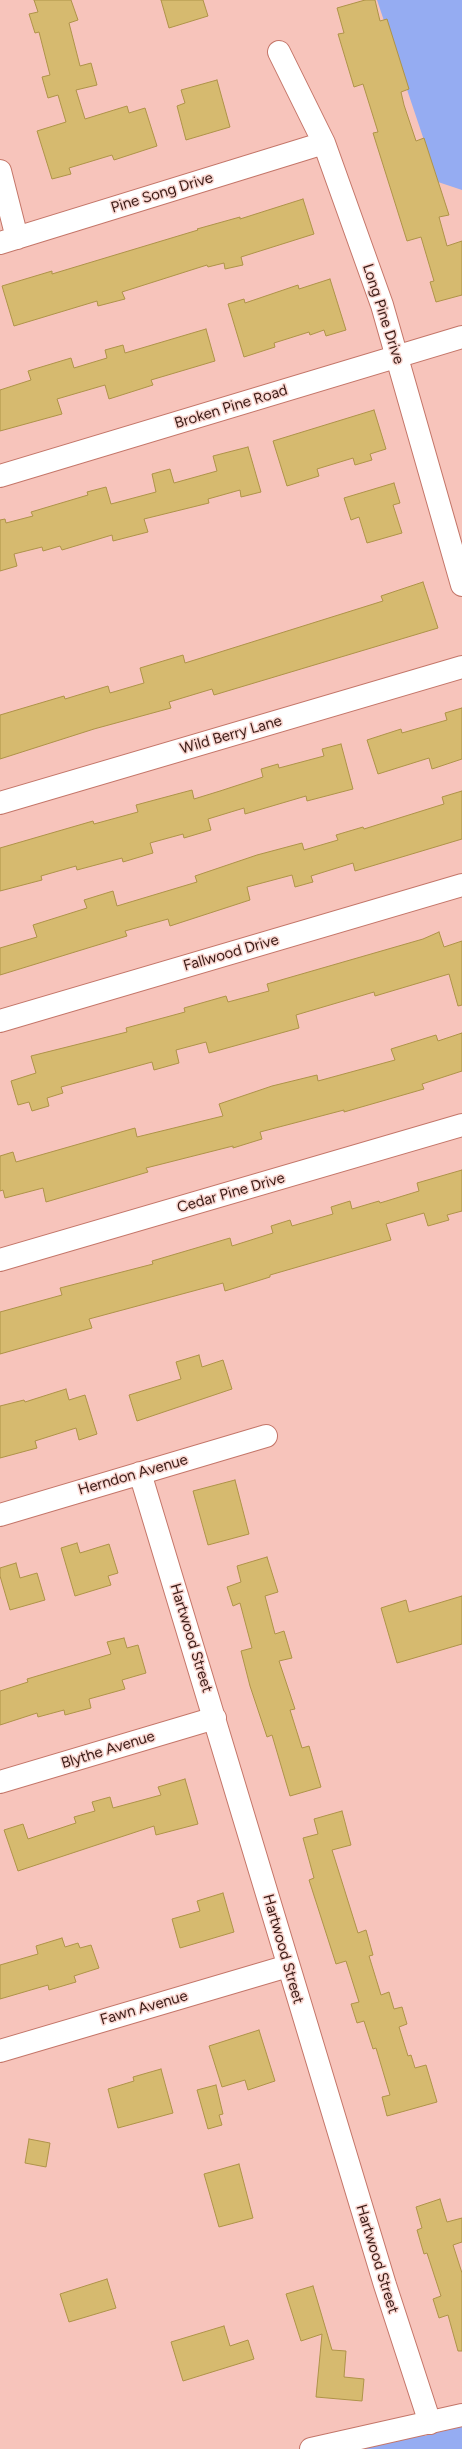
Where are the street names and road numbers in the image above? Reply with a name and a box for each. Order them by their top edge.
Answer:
street label: Pine Song Drive [109,169,215,217]
street label: Long Pine Drive [358,262,408,366]
street label: Broken Pine Road [172,381,290,433]
street label: Wild Berry Lane [178,712,284,758]
street label: Fallwood Drive [181,931,281,975]
street label: Cedar Pine Drive [175,1169,287,1217]
street label: Herndon Avenue [76,1451,190,1499]
street label: Hartwood Street [166,1581,216,1695]
street label: Blythe Avenue [59,1727,157,1773]
street label: Hartwood Street [259,1892,307,2006]
street label: Fawn Avenue [98,1987,190,2029]
street label: Hartwood Street [352,2202,402,2316]

